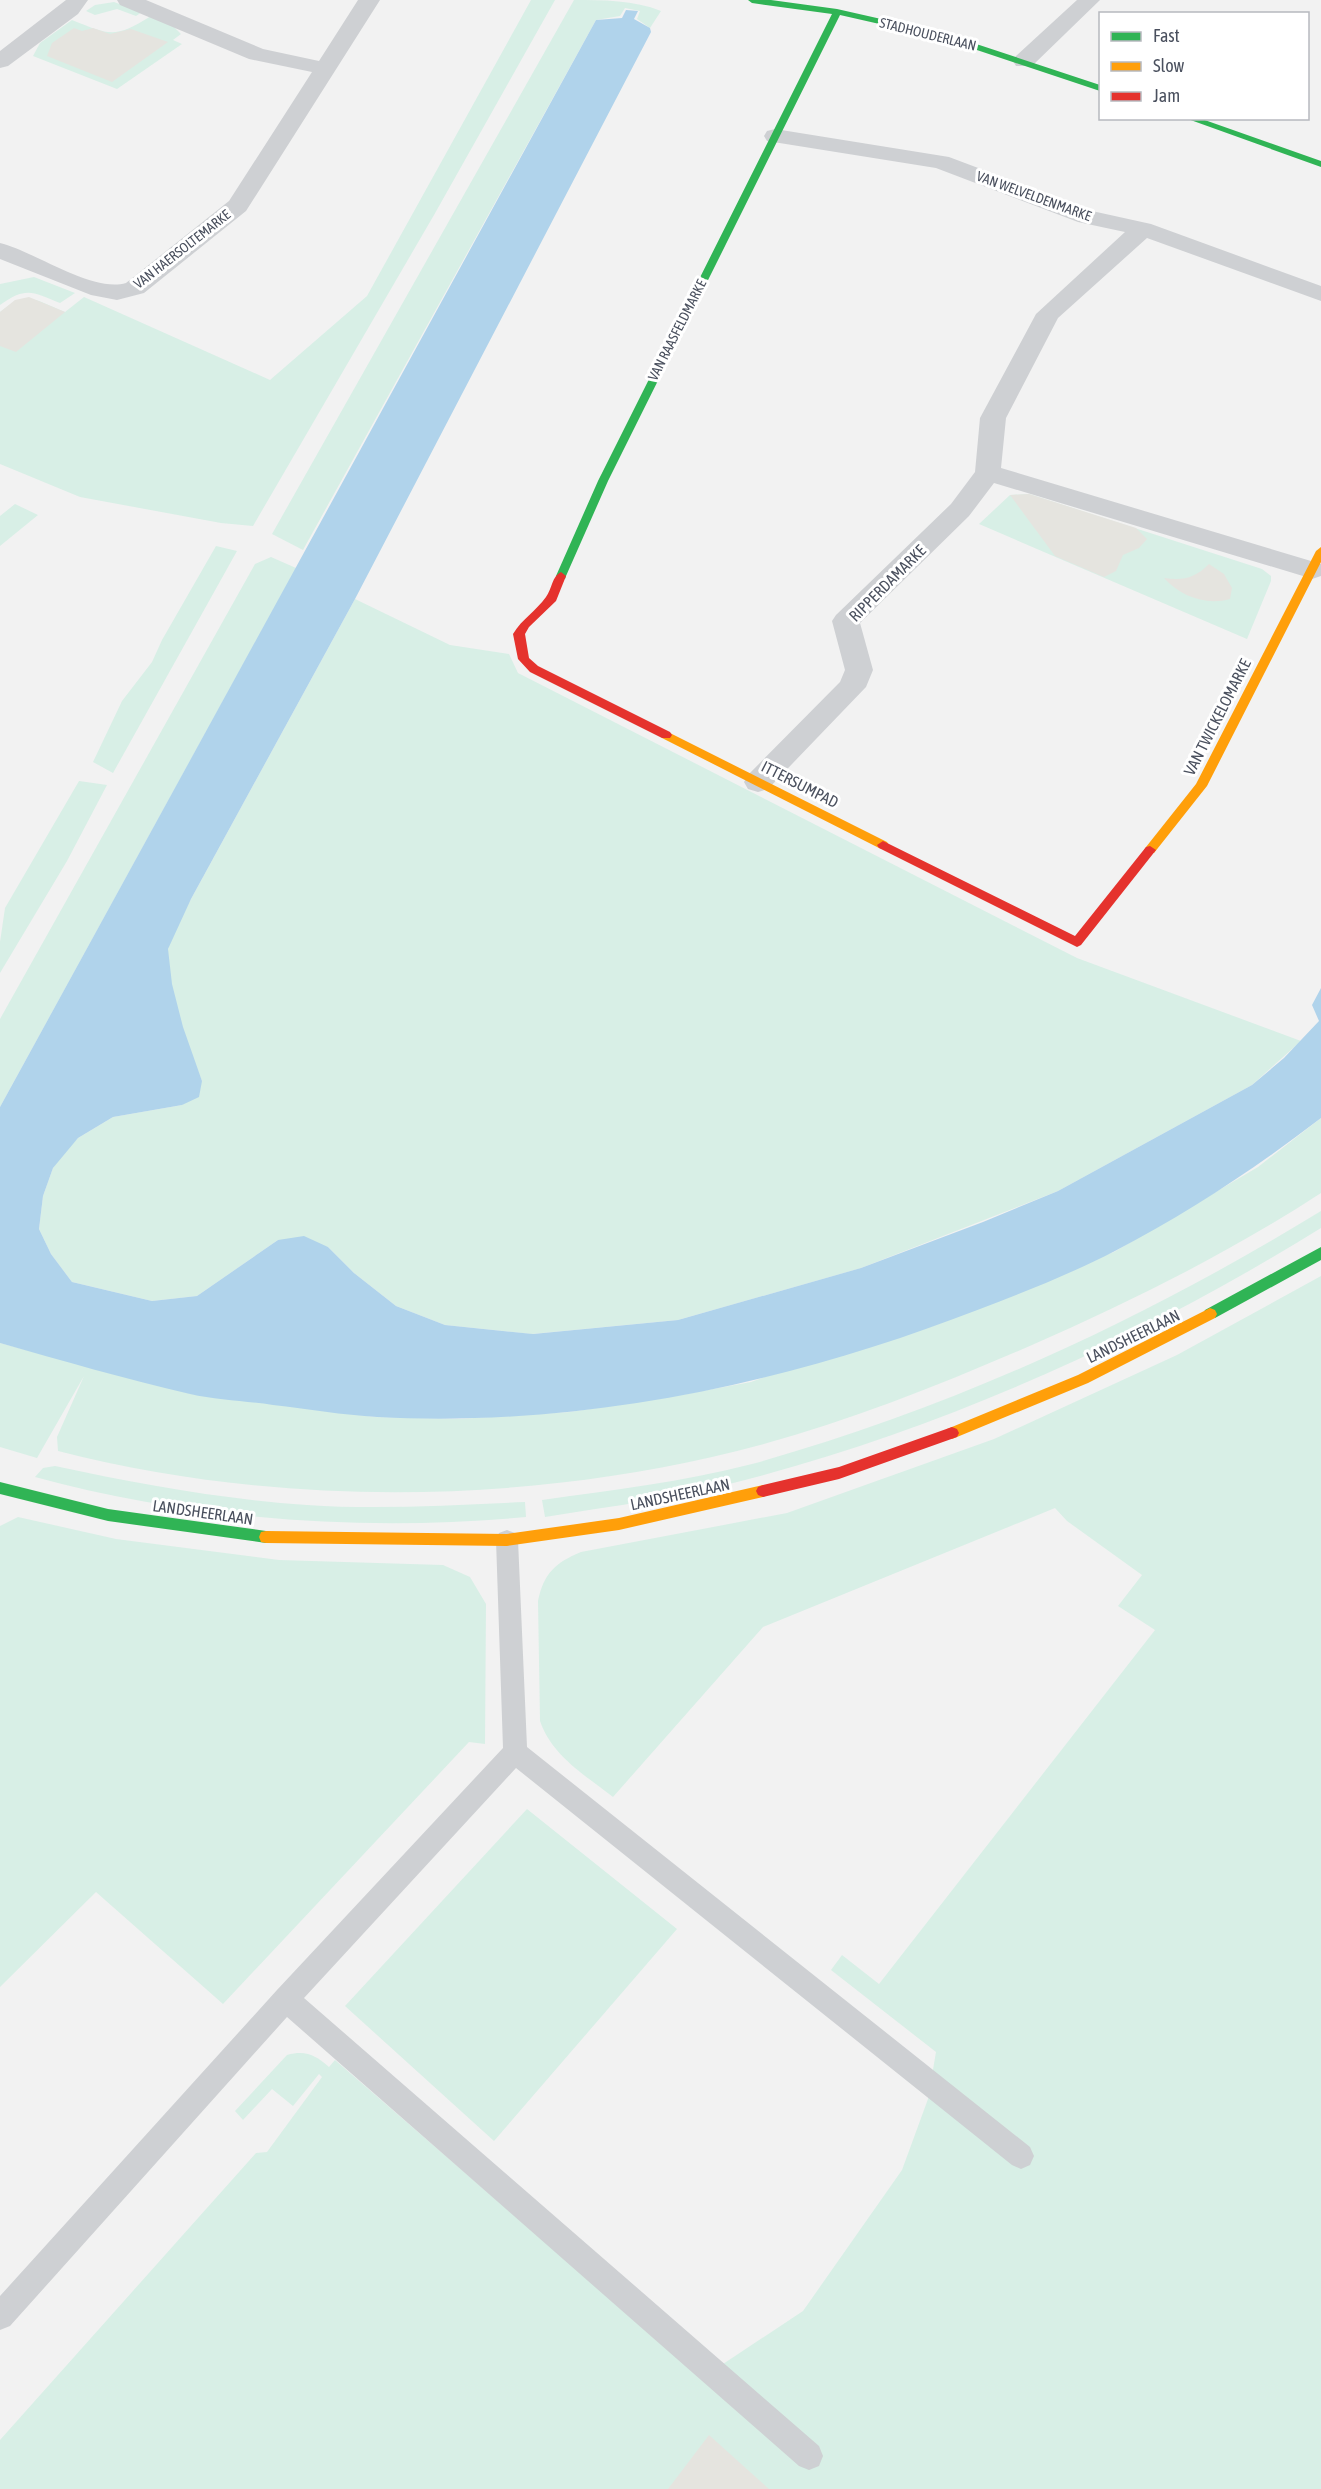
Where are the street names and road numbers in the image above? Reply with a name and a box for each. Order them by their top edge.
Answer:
street label: STADHOUDERLAAN [878,14,978,54]
street label: VAN WELVELDENMARKE [975,168,1094,224]
street label: VAN HAERSOLTEMARKE [131,206,233,292]
street label: VAN RAASFELDMARKE [645,277,709,383]
street label: RIPPERDAMARKE [845,541,929,625]
street label: VAN TWICKELOMARKE [1180,656,1254,778]
street label: ITTERSUMPAD [759,757,841,811]
street label: LANDSHEERLAAN [1083,1306,1183,1366]
street label: LANDSHEERLAAN [629,1475,731,1513]
street label: LANDSHEERLAAN [152,1496,254,1528]

